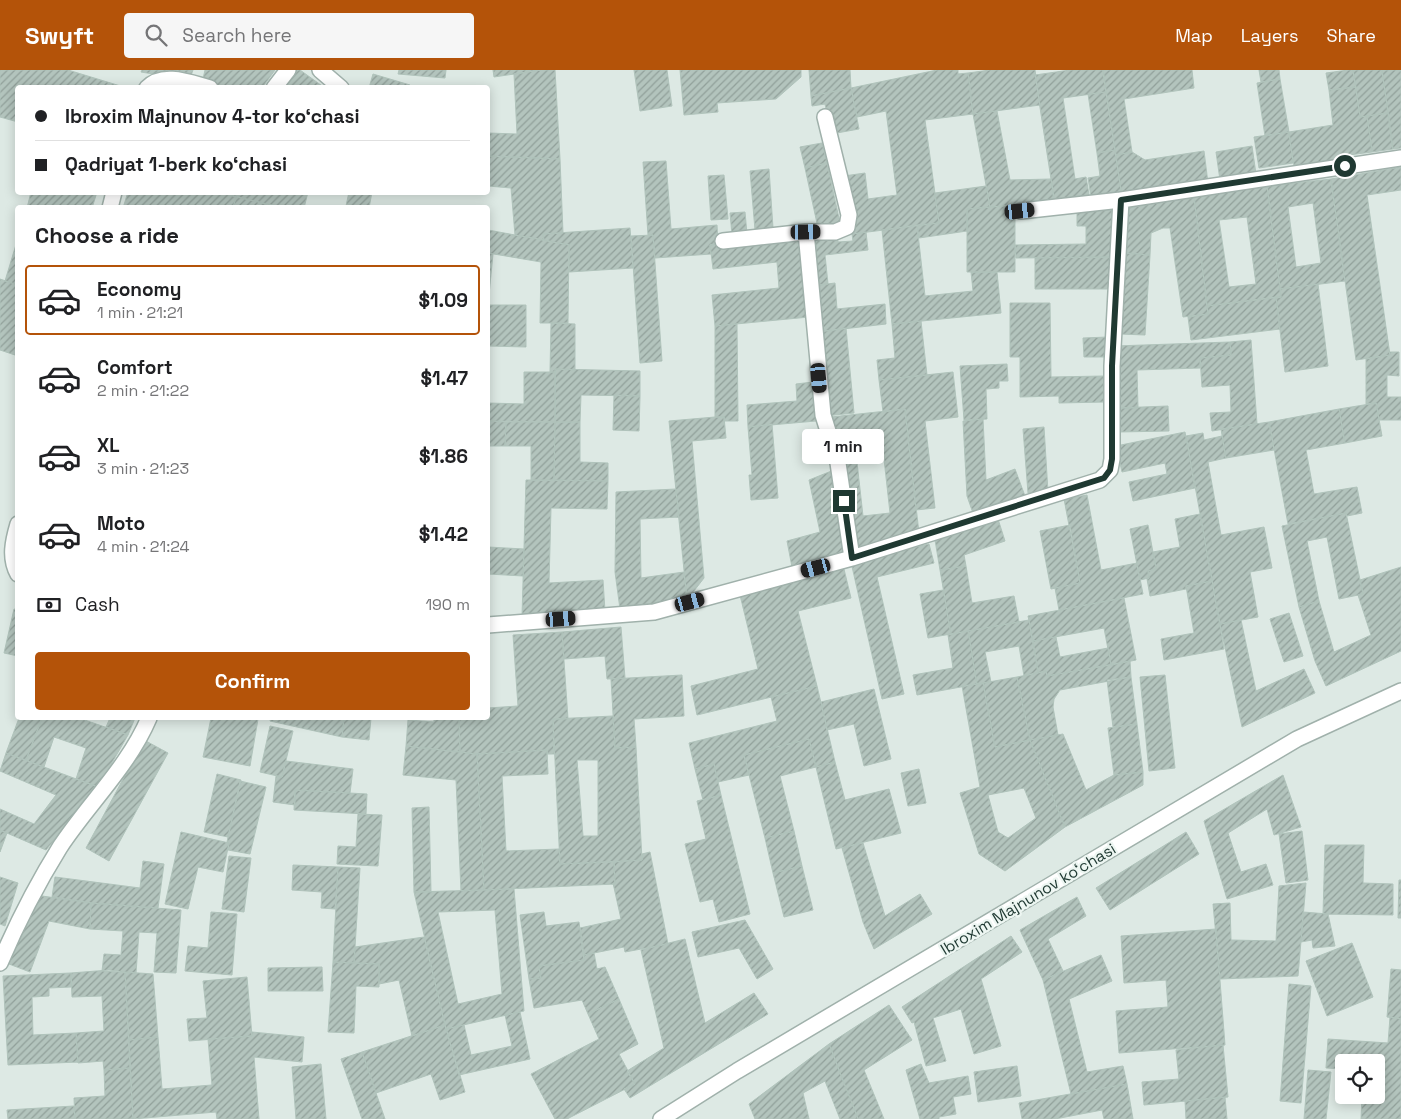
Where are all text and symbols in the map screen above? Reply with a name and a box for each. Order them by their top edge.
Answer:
search box [124,13,474,58]
text: Swyft [25,20,94,51]
icon: search [142,21,170,49]
text: Search here [182,23,292,48]
text: Map [1175,24,1213,47]
text: Layers [1241,24,1298,47]
text: Share [1326,24,1376,47]
text: Ibroxim Majnunov 4-tor koʻchasi [65,104,359,129]
text: Qadriyat 1-berk koʻchasi [65,152,287,177]
route start [1334,155,1356,177]
car [1004,202,1035,220]
text: Choose a ride [35,221,179,249]
car [790,224,821,240]
text: Economy [97,277,181,302]
icon: car [37,278,82,323]
text: $1.09 [418,288,468,313]
text: 1 min · 21:21 [97,302,183,323]
text: Comfort [97,355,173,380]
icon: car [37,356,82,401]
car [810,362,827,394]
text: $1.47 [420,366,468,391]
text: 2 min · 21:22 [97,380,189,401]
callout: 1 min [803,428,885,464]
text: XL [97,433,120,458]
icon: car [37,434,82,479]
text: 1 min [823,436,863,457]
text: $1.86 [419,444,468,469]
text: 3 min · 21:23 [97,458,189,479]
route end [833,490,855,512]
text: Moto [97,511,145,536]
icon: car [37,512,82,557]
text: $1.42 [419,522,468,547]
text: 4 min · 21:24 [97,536,189,557]
car [799,557,832,579]
icon: cash [35,591,63,619]
car [673,591,706,613]
text: Cash [75,592,120,617]
text: 190 m [425,594,470,615]
car [545,610,576,628]
button: Confirm [35,652,470,710]
street label: Ibroxim Majnunov koʻchasi [936,838,1120,960]
map controls [1335,1054,1385,1104]
button: locate [1335,1054,1385,1104]

